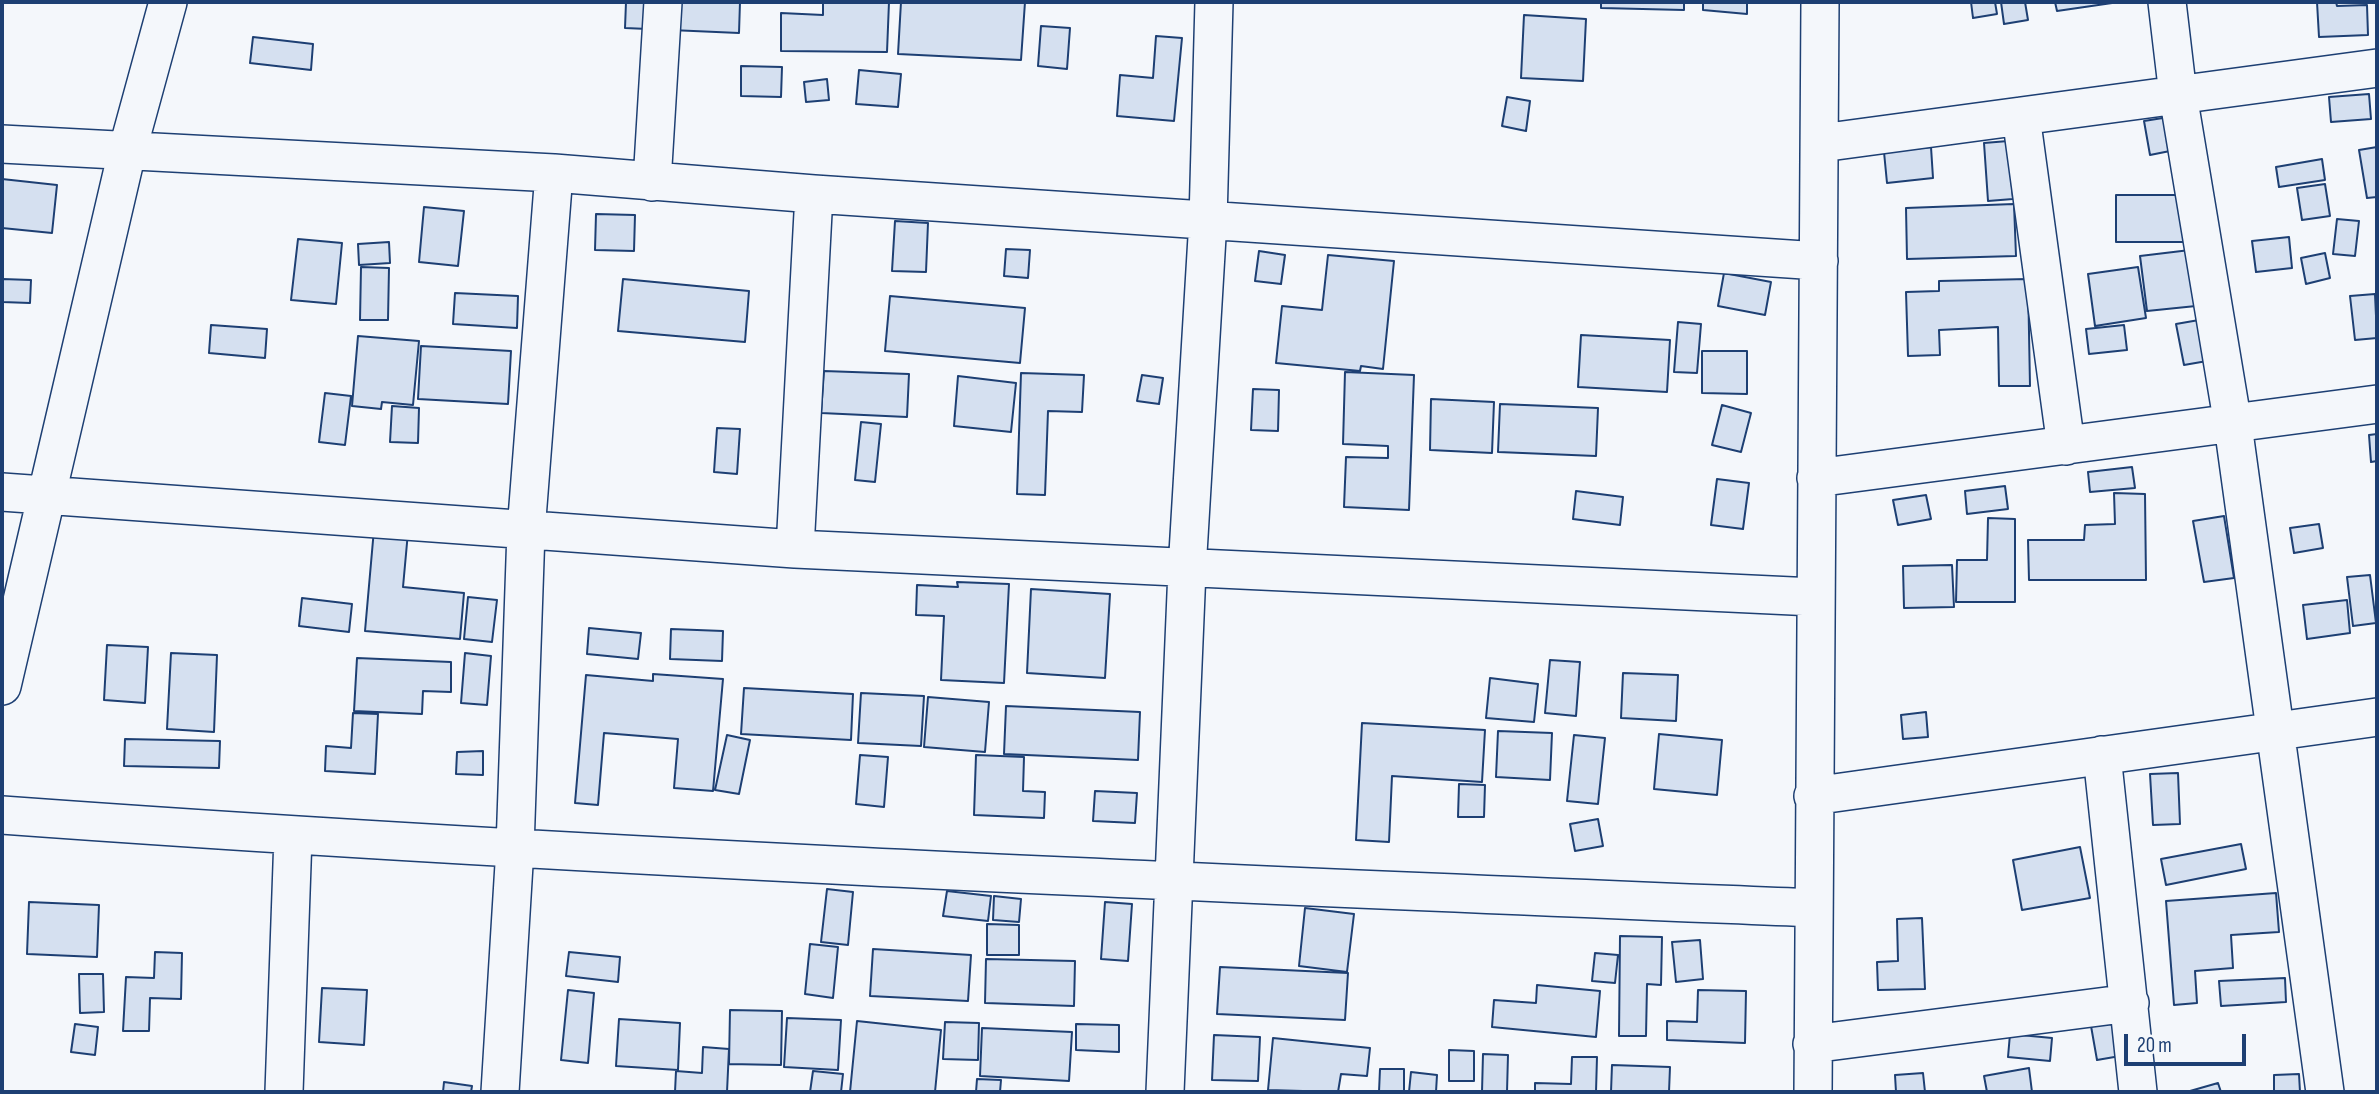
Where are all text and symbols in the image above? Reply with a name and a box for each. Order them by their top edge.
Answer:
scale bar [2127,1020,2250,1064]
text: 20 m [2137,1033,2172,1058]

